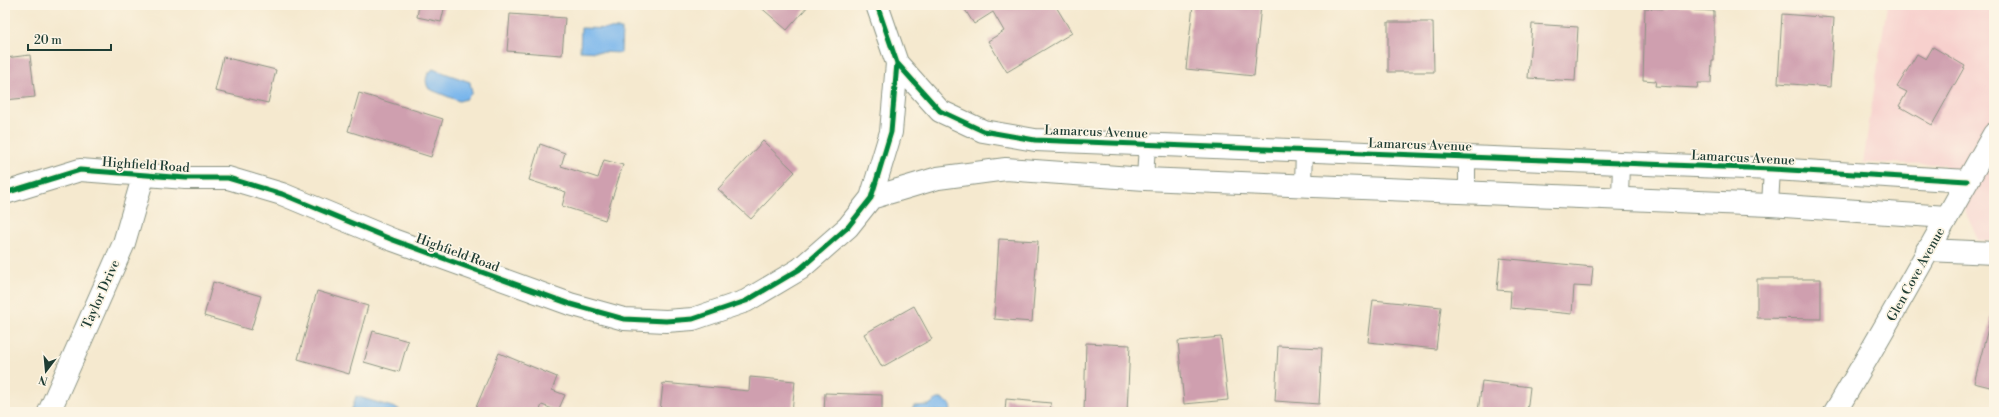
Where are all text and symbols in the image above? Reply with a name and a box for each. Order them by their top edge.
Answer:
scale bar [28,26,111,52]
text: 20 m [34,33,62,48]
street label: Lamarcus Avenue [1044,122,1149,142]
street label: Lamarcus Avenue [1368,135,1473,155]
street label: Lamarcus Avenue [1691,147,1796,169]
street label: Highfield Road [102,154,191,176]
street label: Glen Cove Avenue [1883,224,1948,324]
street label: Highfield Road [414,230,502,276]
street label: Taylor Drive [79,257,123,331]
north arrow [26,351,66,391]
text: N [37,372,50,388]

